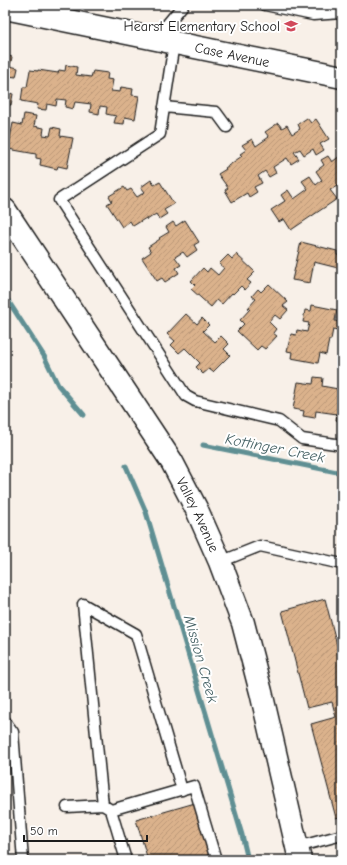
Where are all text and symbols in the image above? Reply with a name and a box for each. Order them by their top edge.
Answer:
place label: Hearst Elementary School [124,18,280,35]
school or university icon: Hearst Elementary School [283,18,299,34]
street label: Case Avenue [193,39,271,70]
water label: Kottinger Creek [224,430,327,467]
street label: Valley Avenue [173,474,223,555]
water label: Mission Creek [180,612,222,706]
scale bar [24,817,147,843]
text: 50 m [30,824,58,838]

